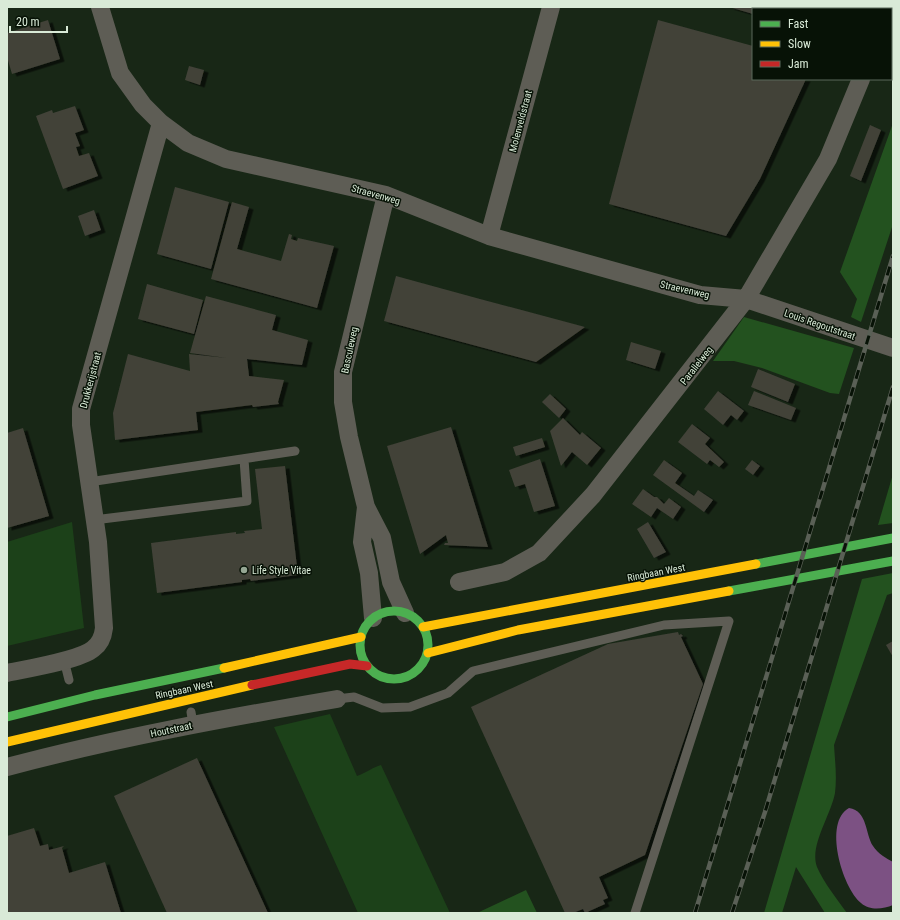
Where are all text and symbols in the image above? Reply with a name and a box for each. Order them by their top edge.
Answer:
scale bar [10,8,67,34]
legend [752,8,892,80]
text: 20 m [16,15,40,29]
text: Fast [788,17,809,31]
text: Slow [788,37,811,51]
text: Jam [788,57,809,71]
street label: Molenveldstraat [507,89,534,153]
street label: Straevenweg [350,182,402,207]
street label: Straevenweg [659,278,711,301]
street label: Louis Regoutstraat [783,307,857,342]
street label: Basculeweg [339,326,360,374]
street label: Parallelweg [678,344,715,387]
street label: Drukkerijstraat [78,351,103,409]
street label: Ringbaan West [626,561,686,583]
marker: Life Style Vitae [239,565,249,575]
place label: Life Style Vitae [252,565,311,576]
street label: Ringbaan West [154,678,214,701]
street label: Houtstraat [149,720,193,739]

